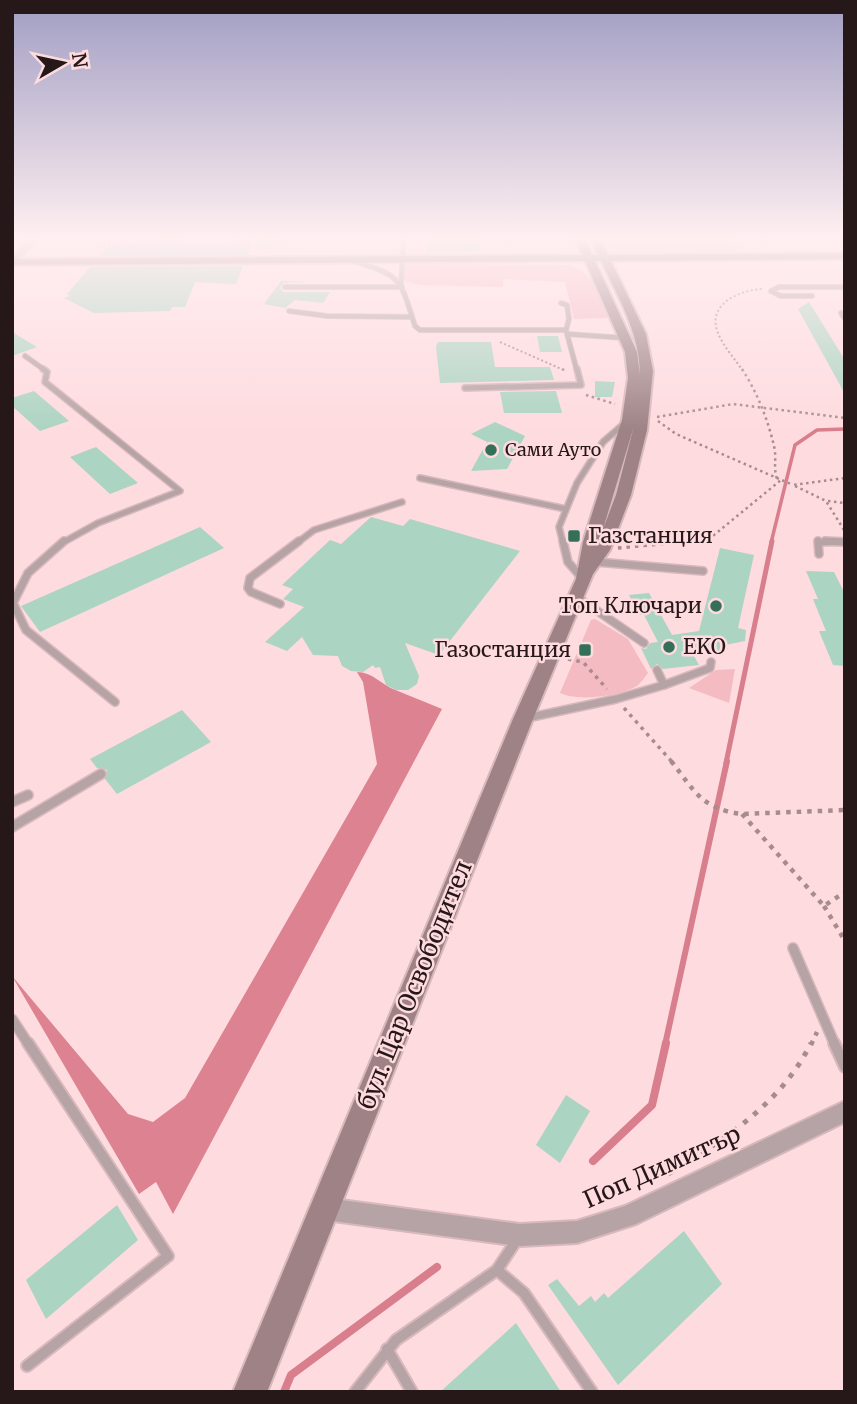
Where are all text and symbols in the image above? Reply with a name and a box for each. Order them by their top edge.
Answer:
north arrow [28,28,98,98]
text: N [67,51,93,70]
place label: Сами Ауто [505,438,601,461]
marker: Сами Ауто [483,442,499,458]
place label: Газстанция [588,522,713,549]
marker: Газстанция [566,528,582,544]
place label: Топ Ключари [559,592,702,619]
marker: Топ Ключари [708,598,724,614]
place label: EKO [683,633,726,660]
place label: Газoстанция [434,636,571,663]
marker: EKO [661,639,677,655]
marker: Газoстанция [577,642,593,658]
street label: бул. Цар Освободител [351,856,479,1114]
street label: Поп Димитър [578,1118,745,1215]

